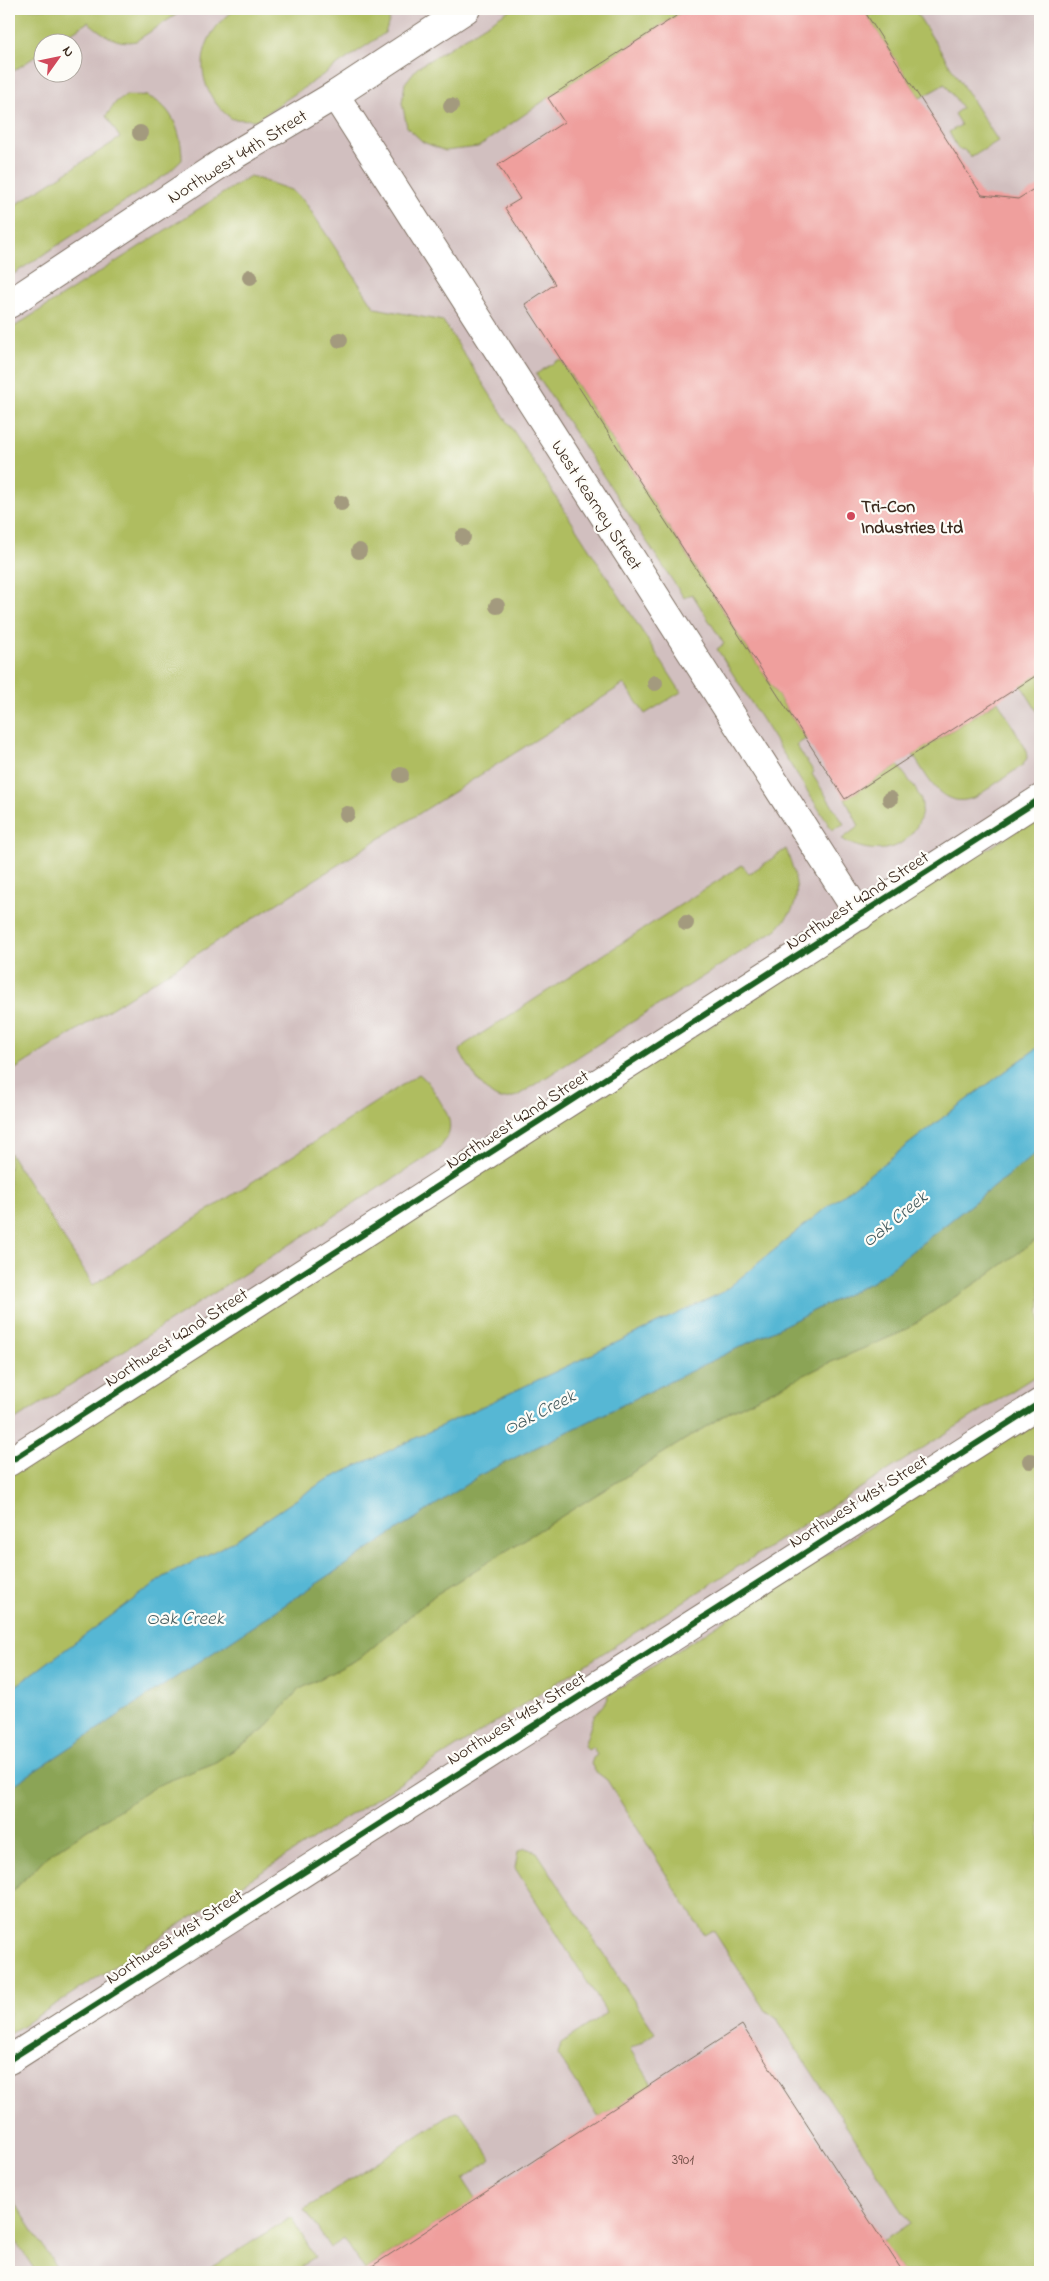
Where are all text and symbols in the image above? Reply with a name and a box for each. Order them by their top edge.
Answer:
north arrow [32,32,82,82]
text: N [56,42,79,61]
street label: Northwest 44th Street [163,104,313,211]
street label: West Kearney Street [543,436,647,576]
place label: Tri-Con Industries Ltd [861,495,964,542]
marker: Tri-Con Industries Ltd [845,510,857,522]
street label: Northwest 42nd Street [781,845,935,958]
street label: Northwest 42nd Street [441,1064,595,1177]
water label: Oak Creek [857,1185,935,1255]
street label: Northwest 42nd Street [100,1282,254,1395]
water label: Oak Creek [499,1383,581,1443]
street label: Northwest 41st Street [785,1449,934,1556]
water label: Oak Creek [146,1606,224,1633]
street label: Northwest 41st Street [443,1666,592,1773]
street label: Northwest 41st Street [101,1883,249,1992]
house number: 3901 [672,2149,694,2171]

